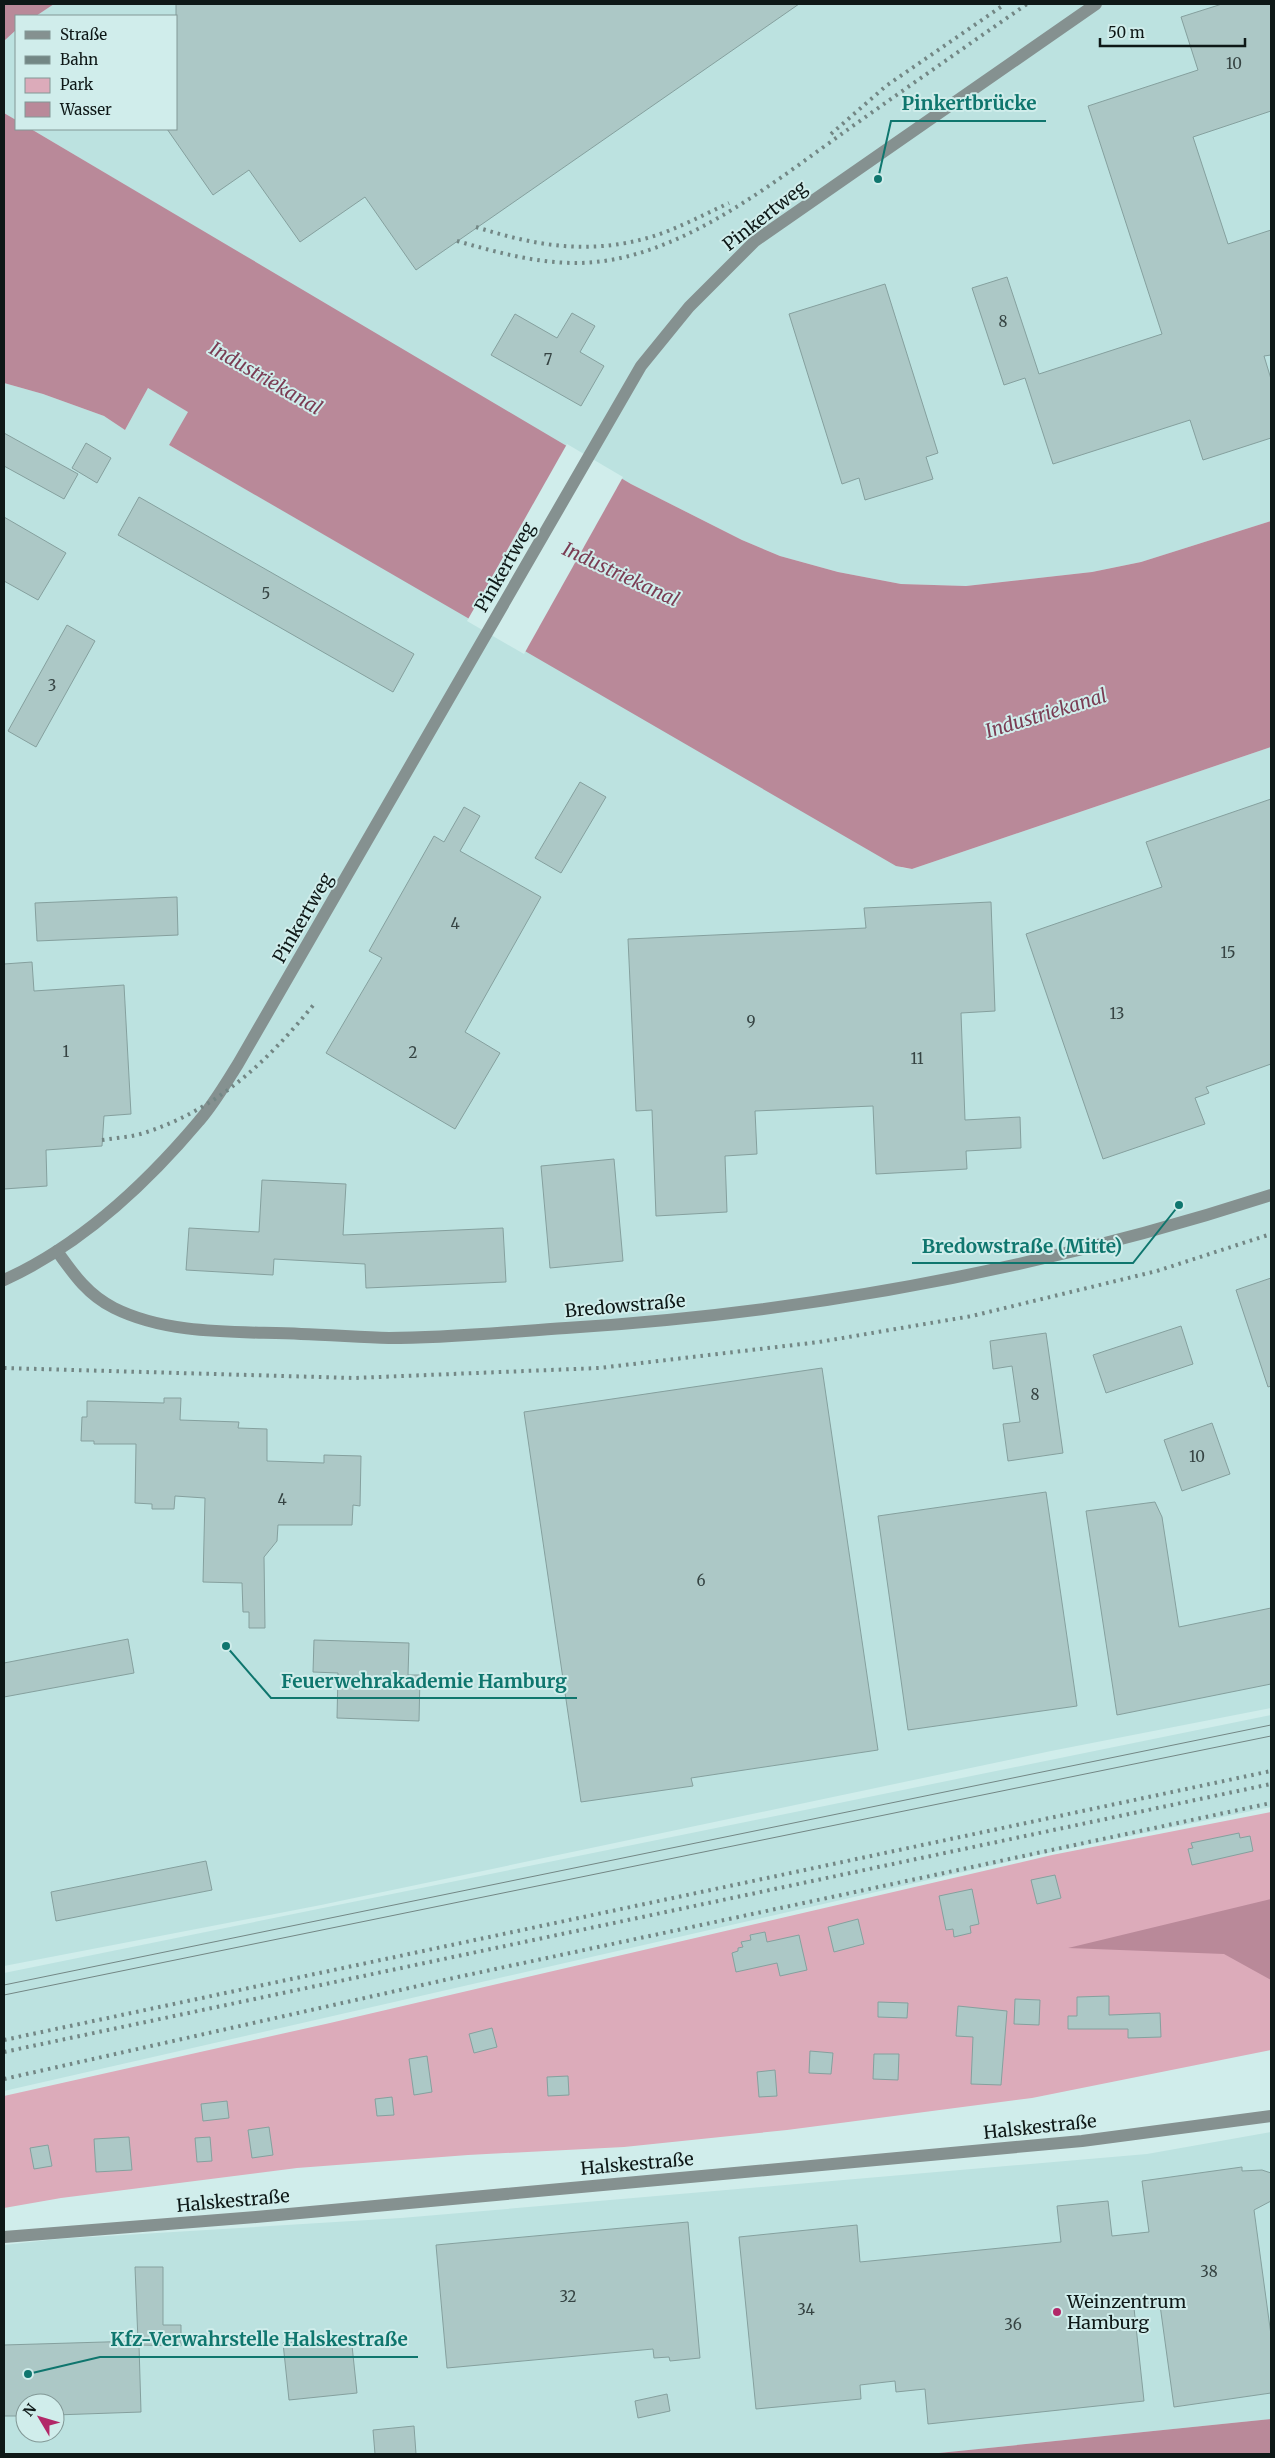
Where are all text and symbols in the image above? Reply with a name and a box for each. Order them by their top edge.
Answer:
legend [15,15,178,130]
scale bar [1100,15,1245,47]
text: 50 m [1108,23,1145,42]
text: Straße [60,25,107,44]
text: Bahn [60,50,98,69]
house number: 10 [1226,54,1242,73]
text: Park [60,75,94,94]
callout: Pinkertbrücke [891,87,1046,121]
text: Pinkertbrücke [902,91,1036,115]
text: Wasser [59,100,112,119]
street label: Pinkertweg [718,176,811,256]
house number: 8 [999,312,1008,331]
water label: Industriekanal [205,336,327,420]
house number: 7 [544,350,553,369]
street label: Pinkertweg [469,517,540,616]
water label: Industriekanal [559,537,683,611]
house number: 5 [262,584,270,603]
house number: 3 [48,676,56,695]
water label: Industriekanal [982,683,1110,743]
street label: Pinkertweg [267,868,338,967]
house number: 4 [450,914,460,933]
house number: 15 [1220,943,1236,962]
house number: 13 [1110,1004,1124,1023]
house number: 9 [746,1012,756,1031]
house number: 1 [63,1042,70,1061]
house number: 2 [409,1043,418,1062]
house number: 11 [910,1049,924,1068]
callout: Bredowstraße (Mitte) [912,1229,1133,1263]
text: Bredowstraße (Mitte) [922,1234,1122,1258]
street label: Bredowstraße [564,1289,686,1322]
house number: 8 [1031,1385,1040,1404]
house number: 10 [1189,1447,1205,1466]
house number: 4 [277,1490,287,1509]
house number: 6 [696,1571,706,1590]
callout: Feuerwehrakademie Hamburg [271,1664,577,1698]
text: Feuerwehrakademie Hamburg [281,1669,567,1693]
street label: Halskestraße [982,2109,1098,2144]
street label: Halskestraße [579,2147,695,2180]
street label: Halskestraße [175,2184,291,2217]
house number: 38 [1200,2262,1218,2281]
house number: 32 [559,2287,577,2306]
place label: Weinzentrum Hamburg [1066,2290,1186,2334]
house number: 34 [797,2300,815,2319]
marker: Weinzentrum Hamburg [1051,2306,1063,2318]
house number: 36 [1004,2315,1022,2334]
callout: Kfz-Verwahrstelle Halskestraße [100,2323,418,2357]
text: Kfz-Verwahrstelle Halskestraße [110,2327,408,2351]
north arrow [15,2393,65,2443]
text: N [19,2400,40,2420]

